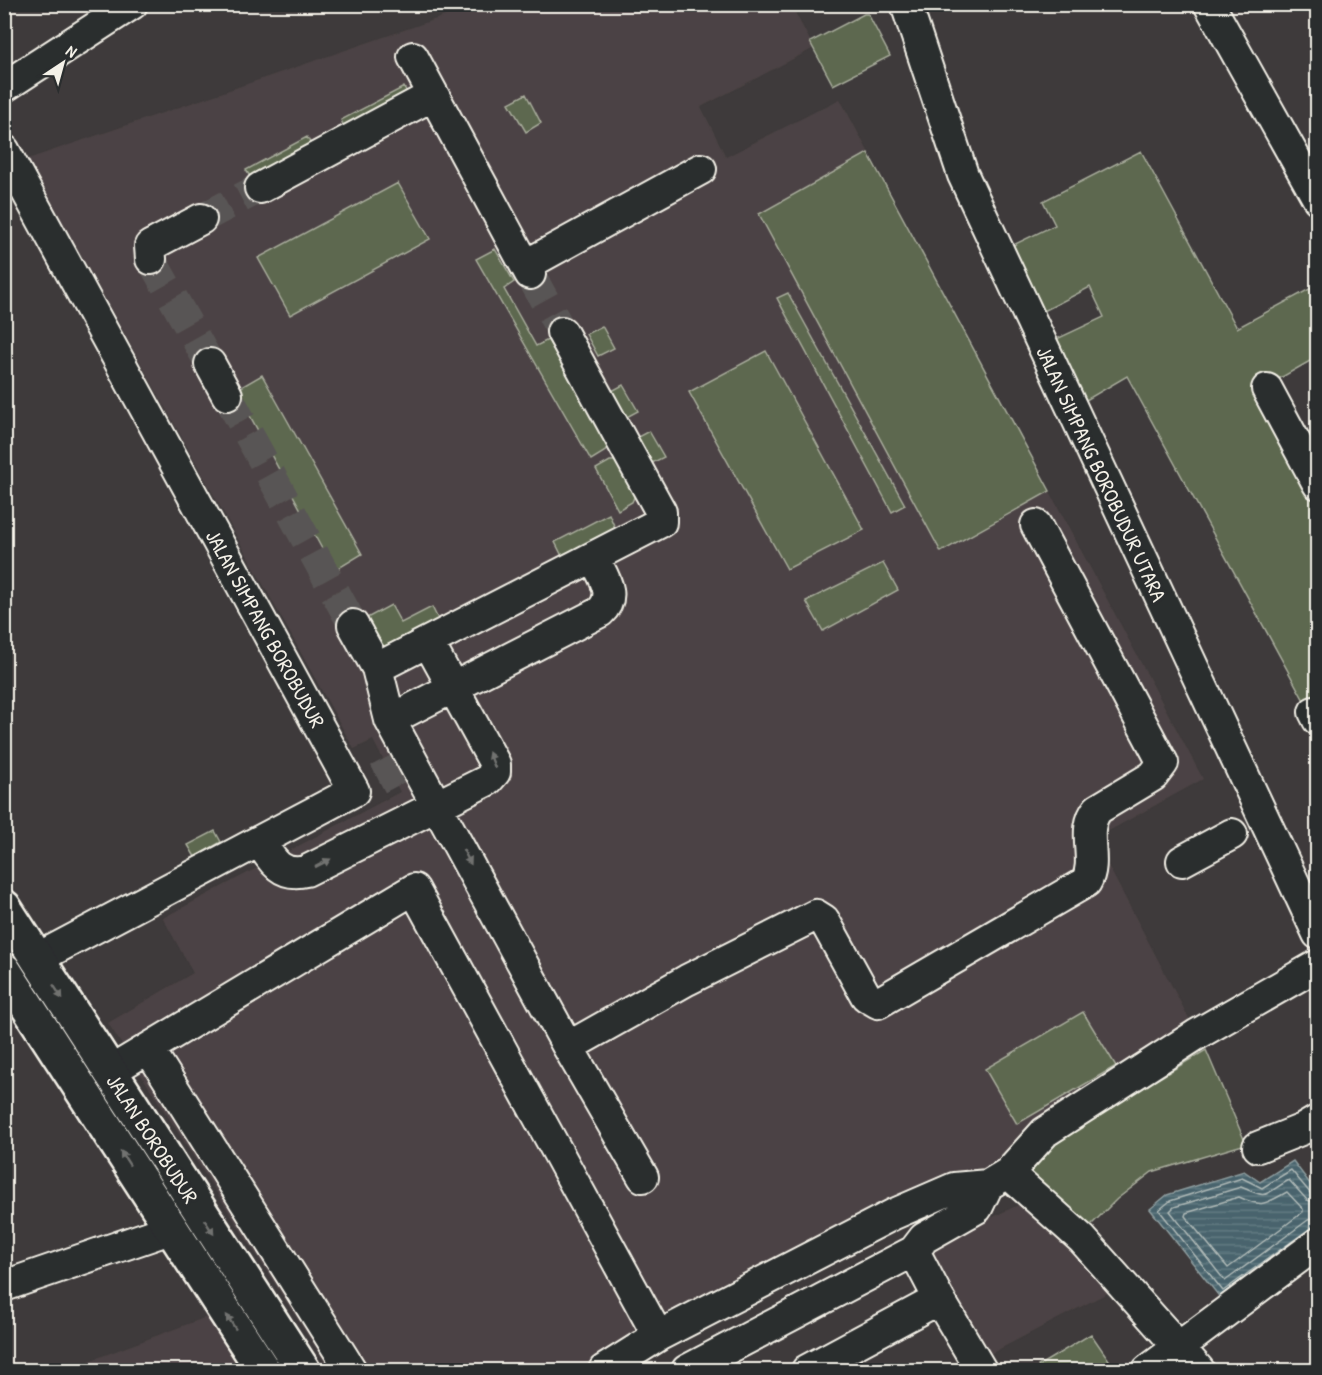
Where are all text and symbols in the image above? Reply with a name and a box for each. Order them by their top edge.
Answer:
north arrow [33,33,93,93]
text: N [62,39,82,63]
street label: JALAN SIMPANG BOROBUDUR UTARA [1029,341,1173,606]
street label: JALAN SIMPANG BOROBUDUR [199,524,332,733]
one-way arrow [486,751,496,769]
one-way arrow [462,849,472,866]
one-way arrow [314,858,331,867]
one-way arrow [52,984,63,1000]
street label: JALAN BOROBUDUR [100,1068,205,1209]
one-way arrow [120,1150,131,1166]
one-way arrow [203,1218,214,1235]
one-way arrow [225,1314,237,1330]

